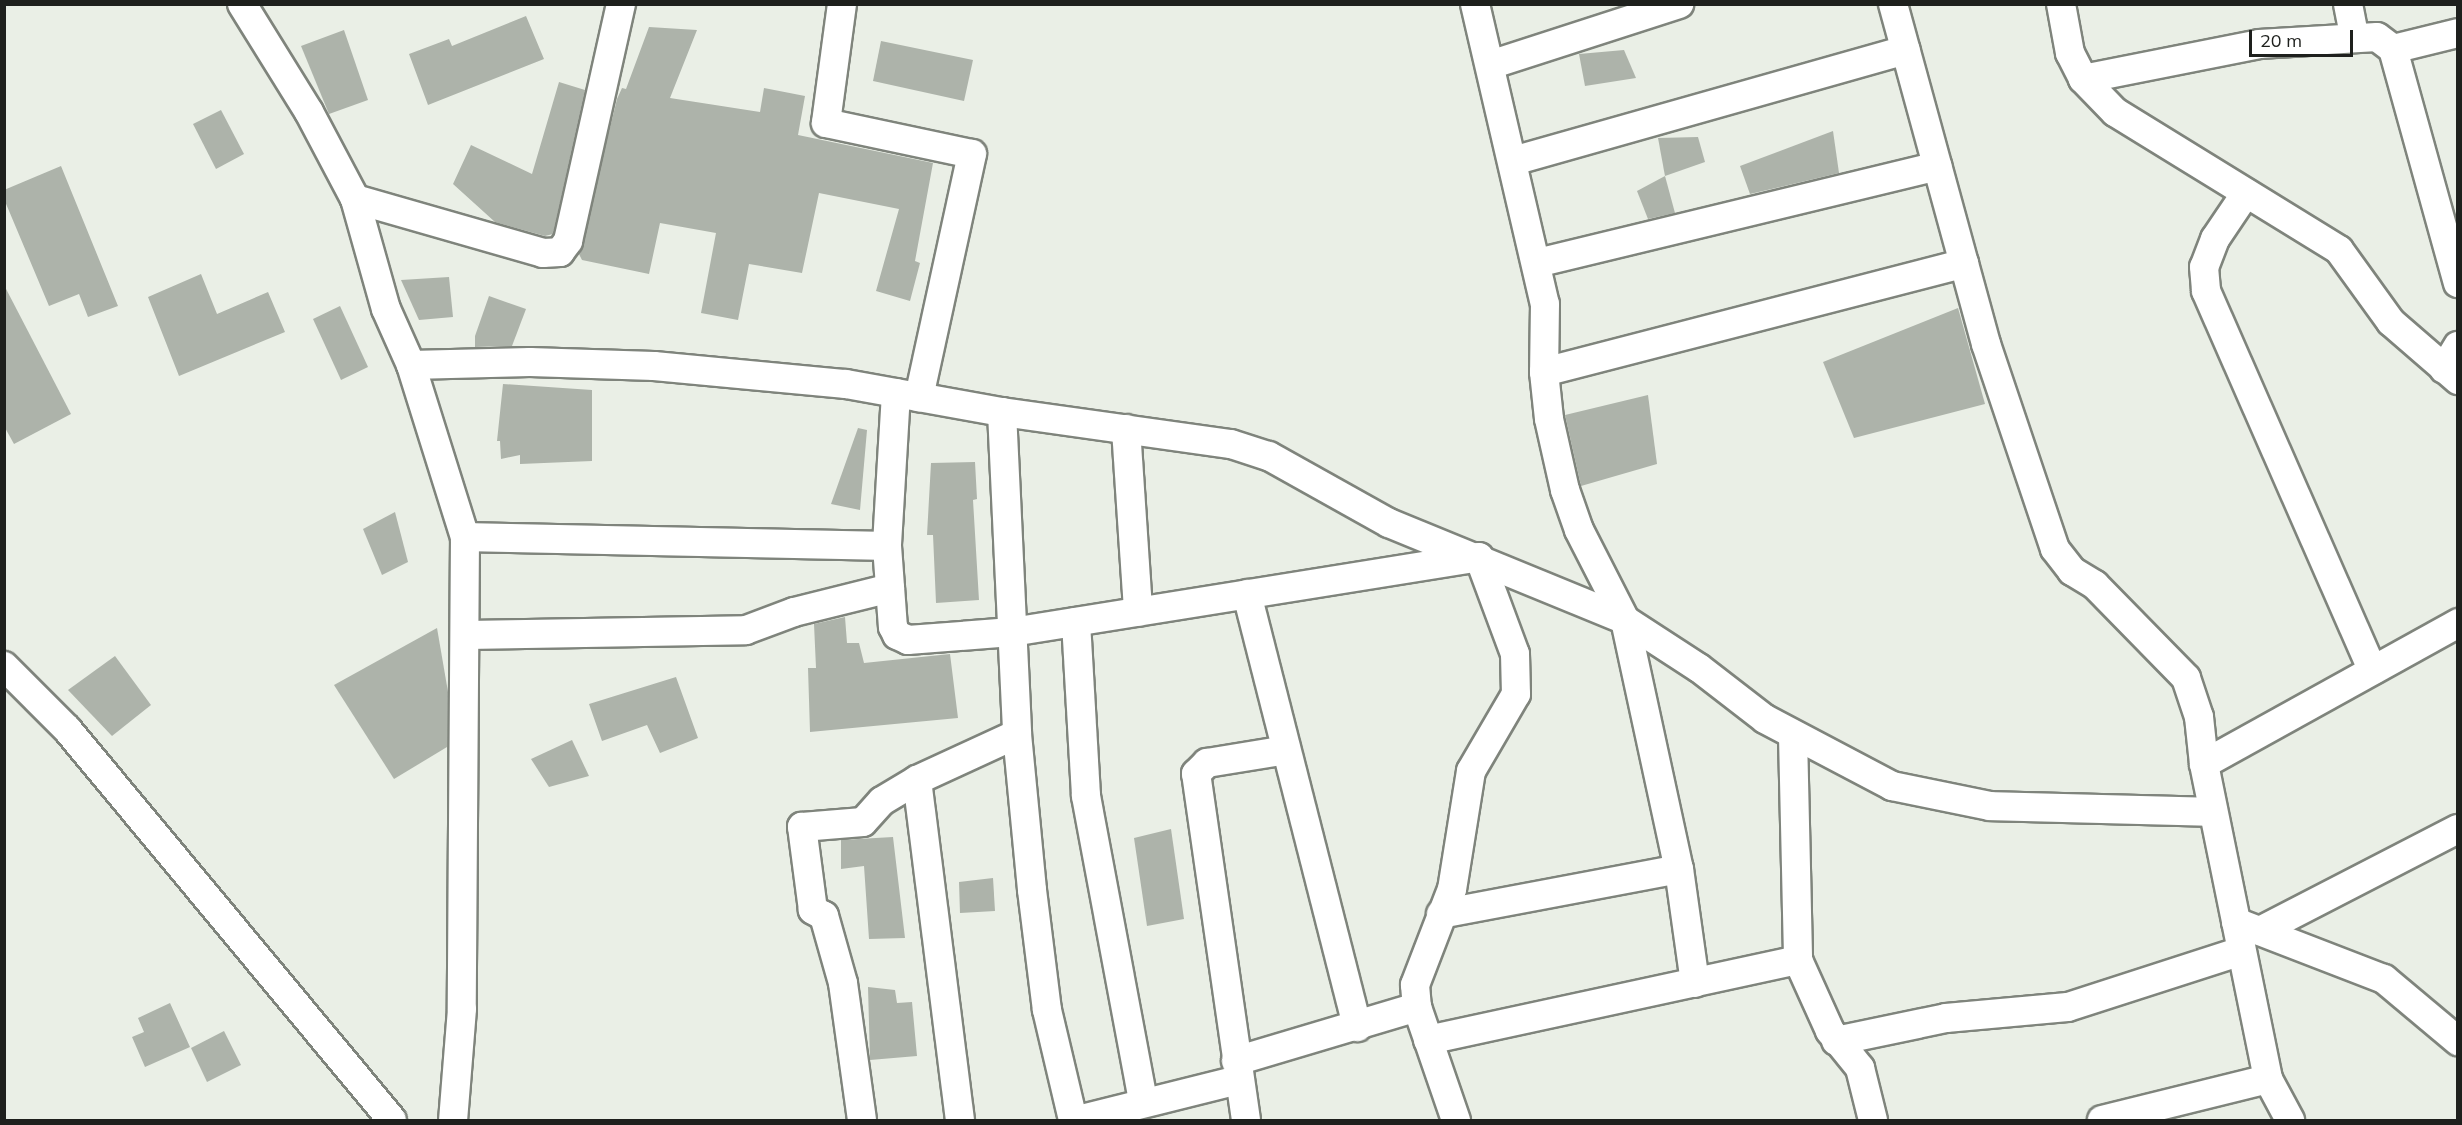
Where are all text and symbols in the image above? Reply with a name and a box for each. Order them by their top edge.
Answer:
scale bar [2252,18,2356,56]
text: 20 m [2260,29,2302,52]

